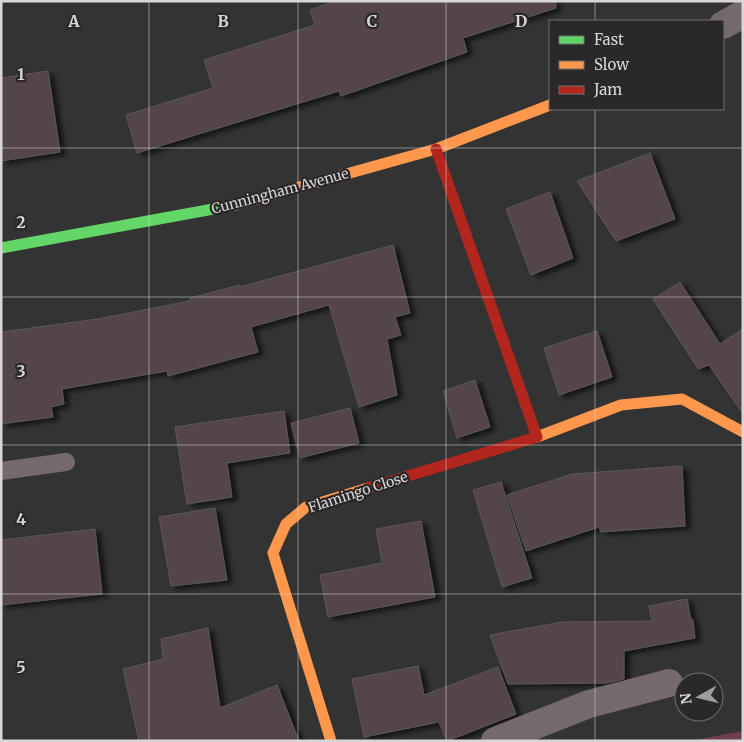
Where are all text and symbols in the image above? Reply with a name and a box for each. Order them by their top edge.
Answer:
text: A [67,11,80,31]
text: B [217,11,229,31]
text: C [367,11,377,31]
text: D [515,11,527,31]
legend [549,20,724,110]
text: Fast [594,30,624,49]
text: Slow [594,55,629,74]
text: 1 [17,64,25,84]
text: Jam [593,80,622,99]
street label: Cunningham Avenue [209,164,351,218]
text: 2 [16,212,26,232]
text: 3 [16,361,26,381]
street label: Flamingo Close [306,467,410,517]
text: 4 [16,509,26,529]
text: 5 [16,657,26,677]
north arrow [674,672,724,722]
text: N [676,692,696,706]

